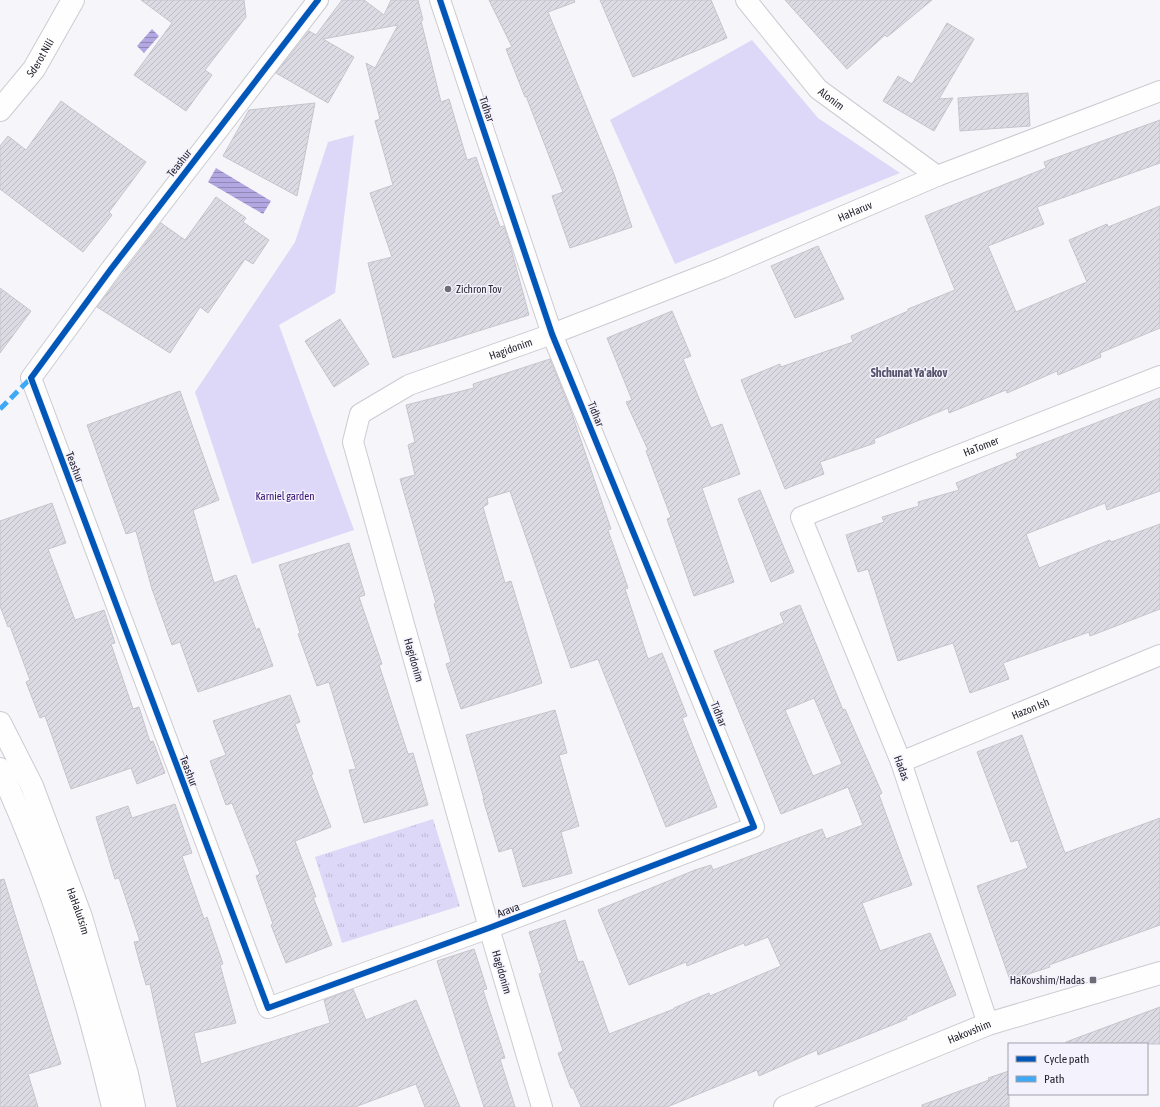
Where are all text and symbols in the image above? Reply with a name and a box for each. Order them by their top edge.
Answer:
street label: Sderot Nili [24,36,56,79]
street label: Alonim [816,85,847,112]
street label: Tidhar [477,95,497,124]
street label: Teashur [164,146,194,179]
street label: HaHaruv [836,198,874,224]
place label: Zichron Tov [456,283,502,295]
marker: Zichron Tov [443,284,453,294]
street label: Hagidonim [487,336,534,362]
district label: Shchunat Ya'akov [871,366,947,380]
street label: Tidhar [586,400,607,429]
street label: HaTomer [961,434,1001,459]
street label: Teashur [64,450,87,485]
park label: Karniel garden [255,490,315,502]
street label: Hagidonim [402,637,426,683]
street label: Hazon Ish [1010,695,1051,722]
street label: Tidhar [709,700,730,729]
street label: Teashur [178,754,201,789]
street label: Hadas [892,754,912,782]
street label: HaHalutsim [65,886,92,936]
street label: Arava [495,900,521,920]
street label: Hagidonim [490,949,514,995]
place label: HaKovshim/Hadas [1010,974,1085,986]
marker: HaKovshim/Hadas [1088,975,1098,985]
street label: Hakovshim [946,1018,993,1046]
legend [1008,1043,1148,1095]
text: Cycle path [1044,1052,1089,1066]
text: Path [1044,1072,1065,1086]

